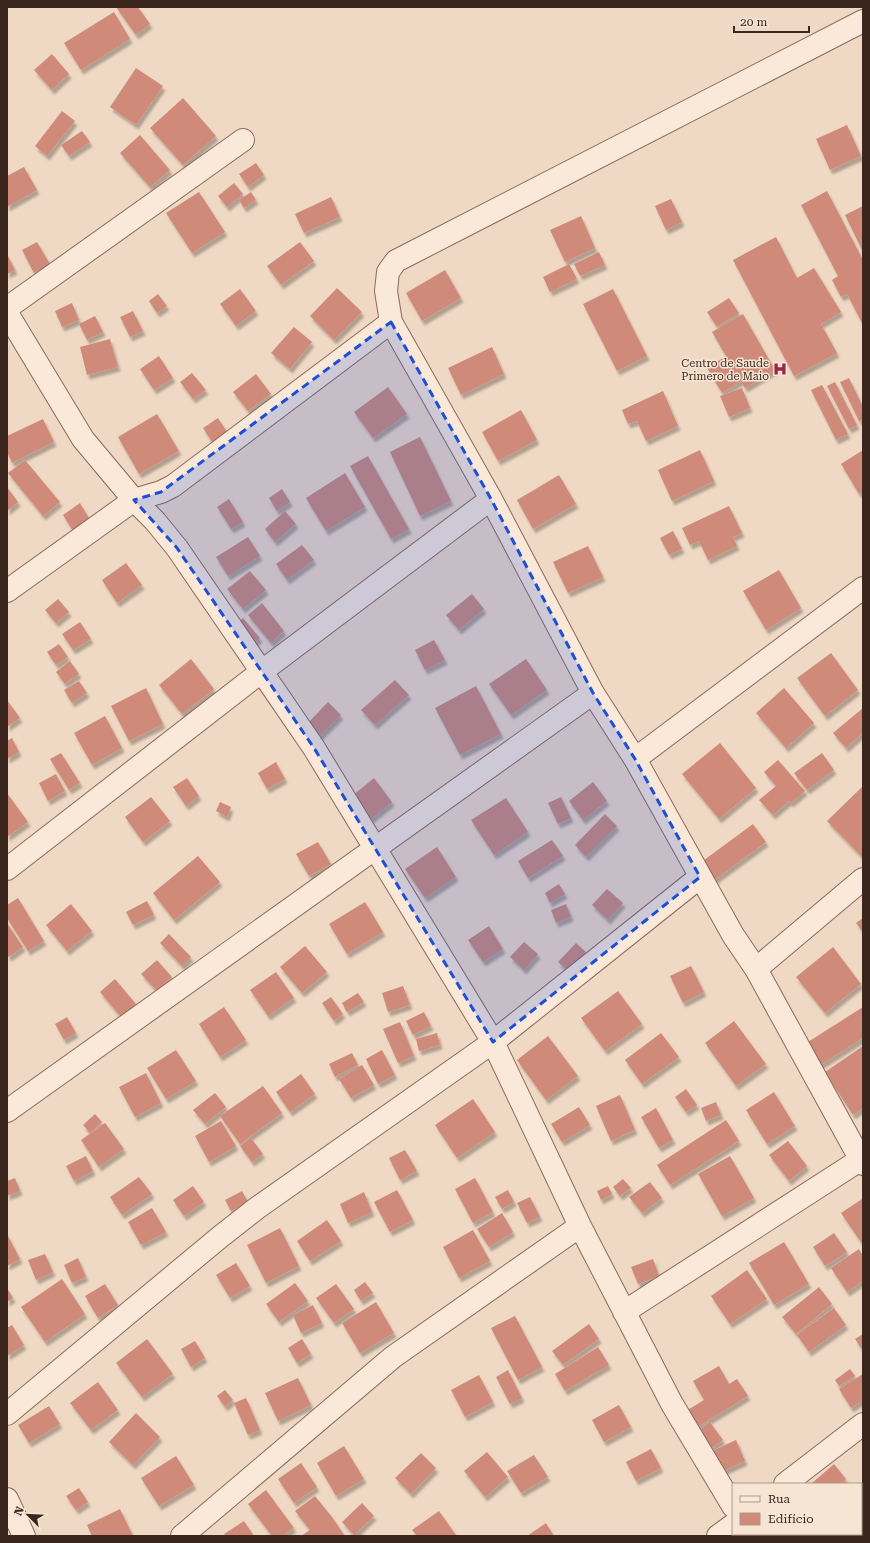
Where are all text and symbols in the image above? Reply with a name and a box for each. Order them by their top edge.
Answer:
scale bar [734,8,809,34]
text: 20 m [740,15,767,29]
place label: Centro de Saude Primero de Maio [681,357,769,383]
hospital icon: Centro de Saude Primero de Maio [772,361,788,377]
legend [732,1483,862,1535]
text: Rua [768,1492,791,1506]
north arrow [8,1495,48,1535]
text: N [12,1504,27,1518]
text: Edifício [768,1512,814,1526]

